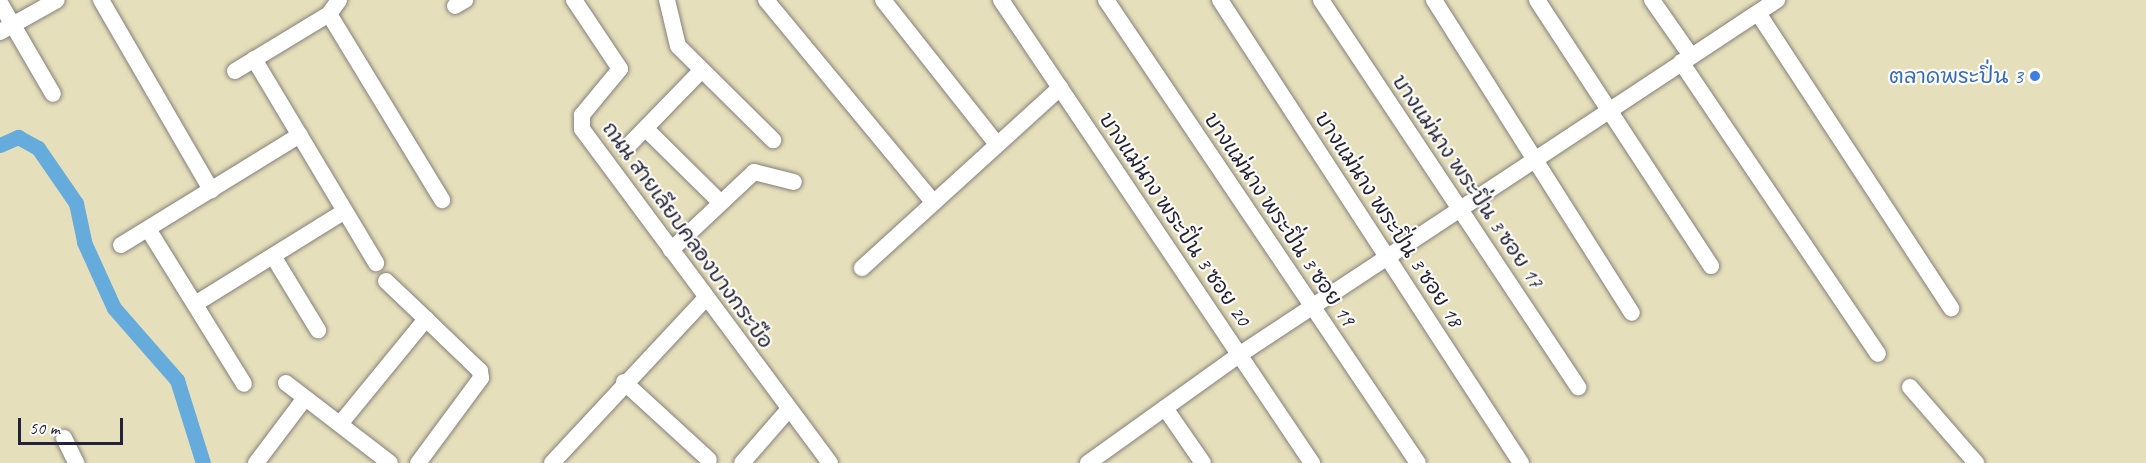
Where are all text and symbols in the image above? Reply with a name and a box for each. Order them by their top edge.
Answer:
place label: ตลาดพระปิ่น 3 [1889,63,2023,89]
marker: ตลาดพระปิ่น 3 [2028,69,2042,83]
street label: บางแม่นาง พระปิ่น 3 ซอย 17 [1387,70,1549,292]
street label: บางแม่นาง พระปิ่น 3 ซอย 18 [1310,107,1468,331]
street label: บางแม่นาง พระปิ่น 3 ซอย 20 [1094,108,1256,330]
street label: บางแม่นาง พระปิ่น 3 ซอย 19 [1199,108,1361,330]
street label: ถนน สายเลียบคลองบางกระบือ [597,117,779,353]
scale bar [21,406,126,444]
text: 50 m [29,417,60,439]

